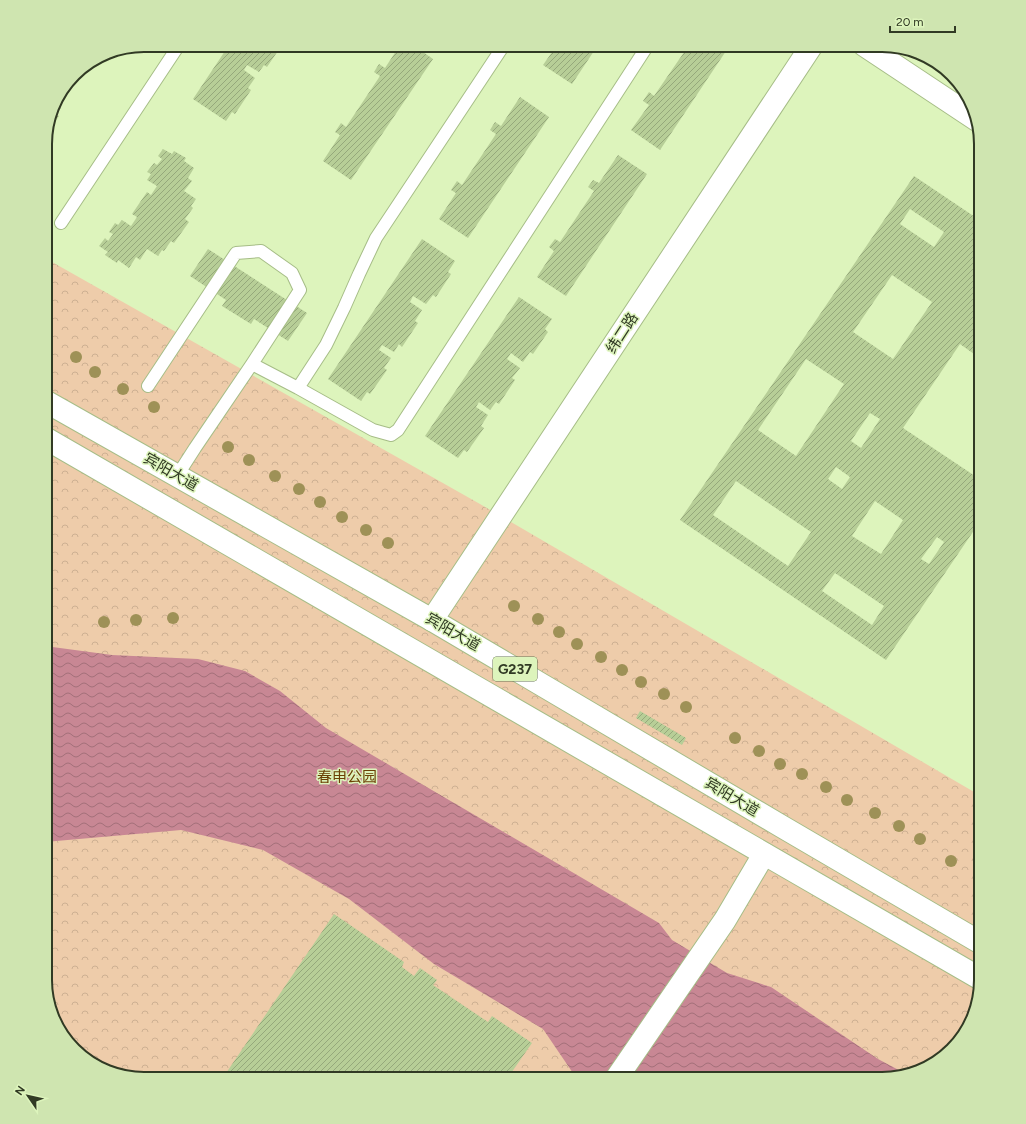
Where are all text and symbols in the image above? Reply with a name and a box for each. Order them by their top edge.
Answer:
scale bar [890,8,955,34]
text: 20 m [896,15,924,29]
street label: 纬二路 [602,309,642,357]
street label: 宾阳大道 [141,449,201,495]
street label: 宾阳大道 [423,609,483,655]
road number: G237 [493,657,537,681]
park label: 春申公园 [317,768,377,786]
street label: 宾阳大道 [702,774,762,820]
north arrow [8,1076,48,1116]
text: N [12,1084,28,1098]

